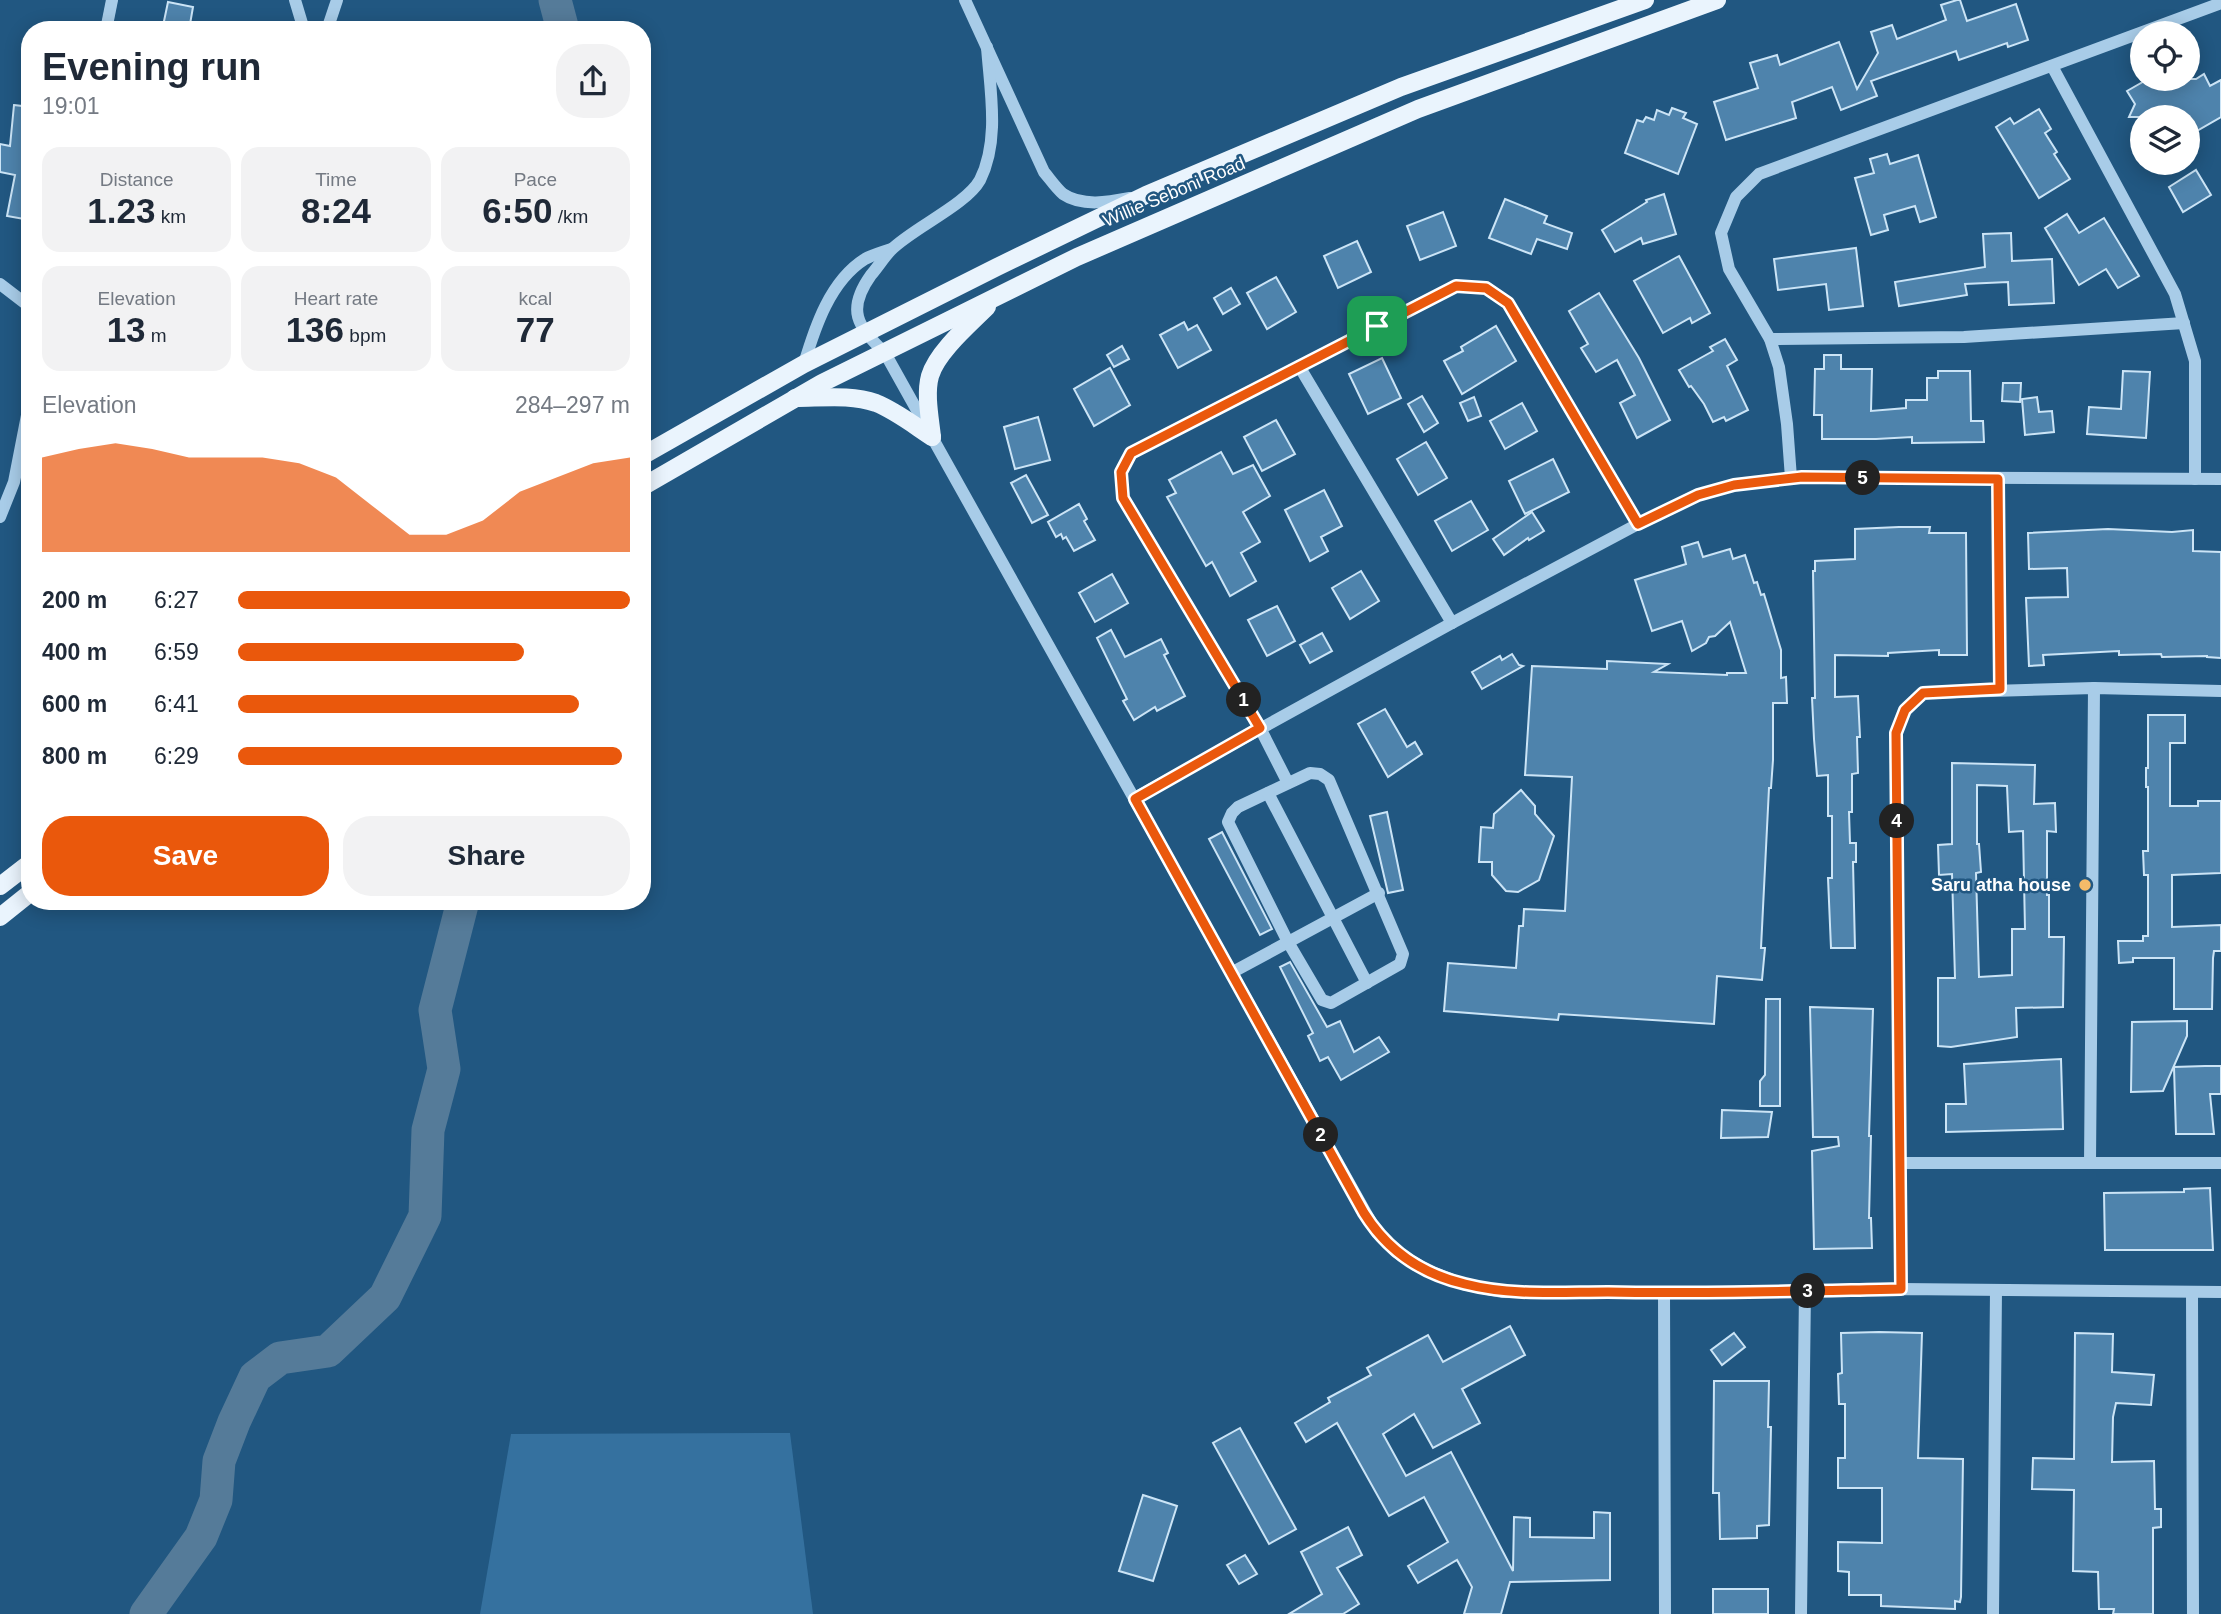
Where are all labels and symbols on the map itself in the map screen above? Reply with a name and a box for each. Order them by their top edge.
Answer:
street label: Willie Seboni Road [1100,153,1248,231]
pin [1347,296,1407,356]
pin: 5 [1846,461,1881,496]
pin: 1 [1226,682,1262,718]
pin: 4 [1880,804,1914,838]
place label: Saru atha house [1931,875,2071,895]
marker: Saru atha house [2077,877,2093,893]
pin: 2 [1304,1118,1338,1152]
pin: 3 [1790,1274,1826,1308]

